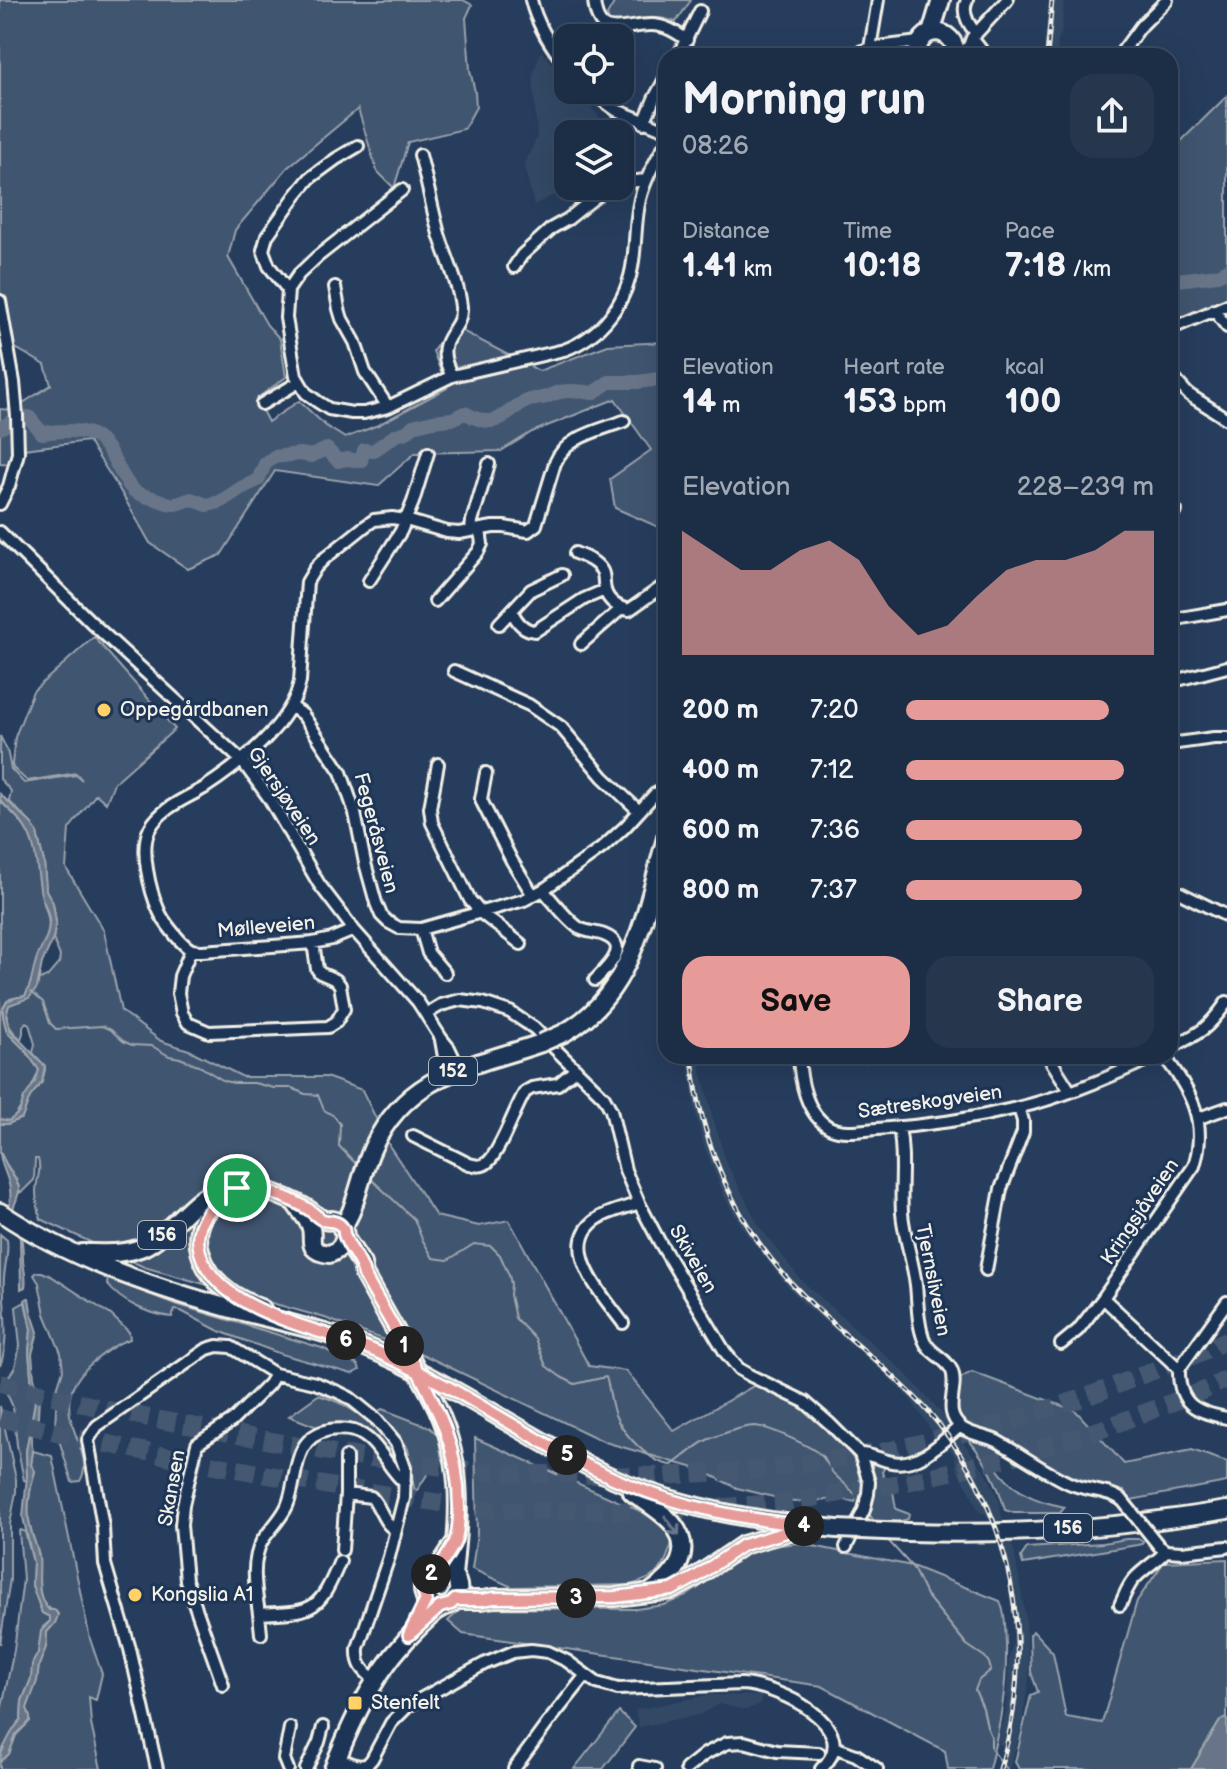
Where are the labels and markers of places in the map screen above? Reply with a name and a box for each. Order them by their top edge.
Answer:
place label: Oppegårdbanen [120,698,268,722]
marker: Oppegårdbanen [95,701,113,719]
pin [203,1154,271,1222]
pin: 6 [326,1320,366,1360]
pin: 1 [384,1326,424,1366]
pin: 5 [547,1435,587,1475]
pin: 4 [784,1506,824,1546]
pin: 2 [411,1554,451,1594]
pin: 3 [556,1578,596,1618]
place label: Kongslia A1 [151,1583,254,1607]
marker: Kongslia A1 [126,1586,144,1604]
place label: Stenfelt [371,1691,440,1715]
marker: Stenfelt [346,1694,364,1712]

